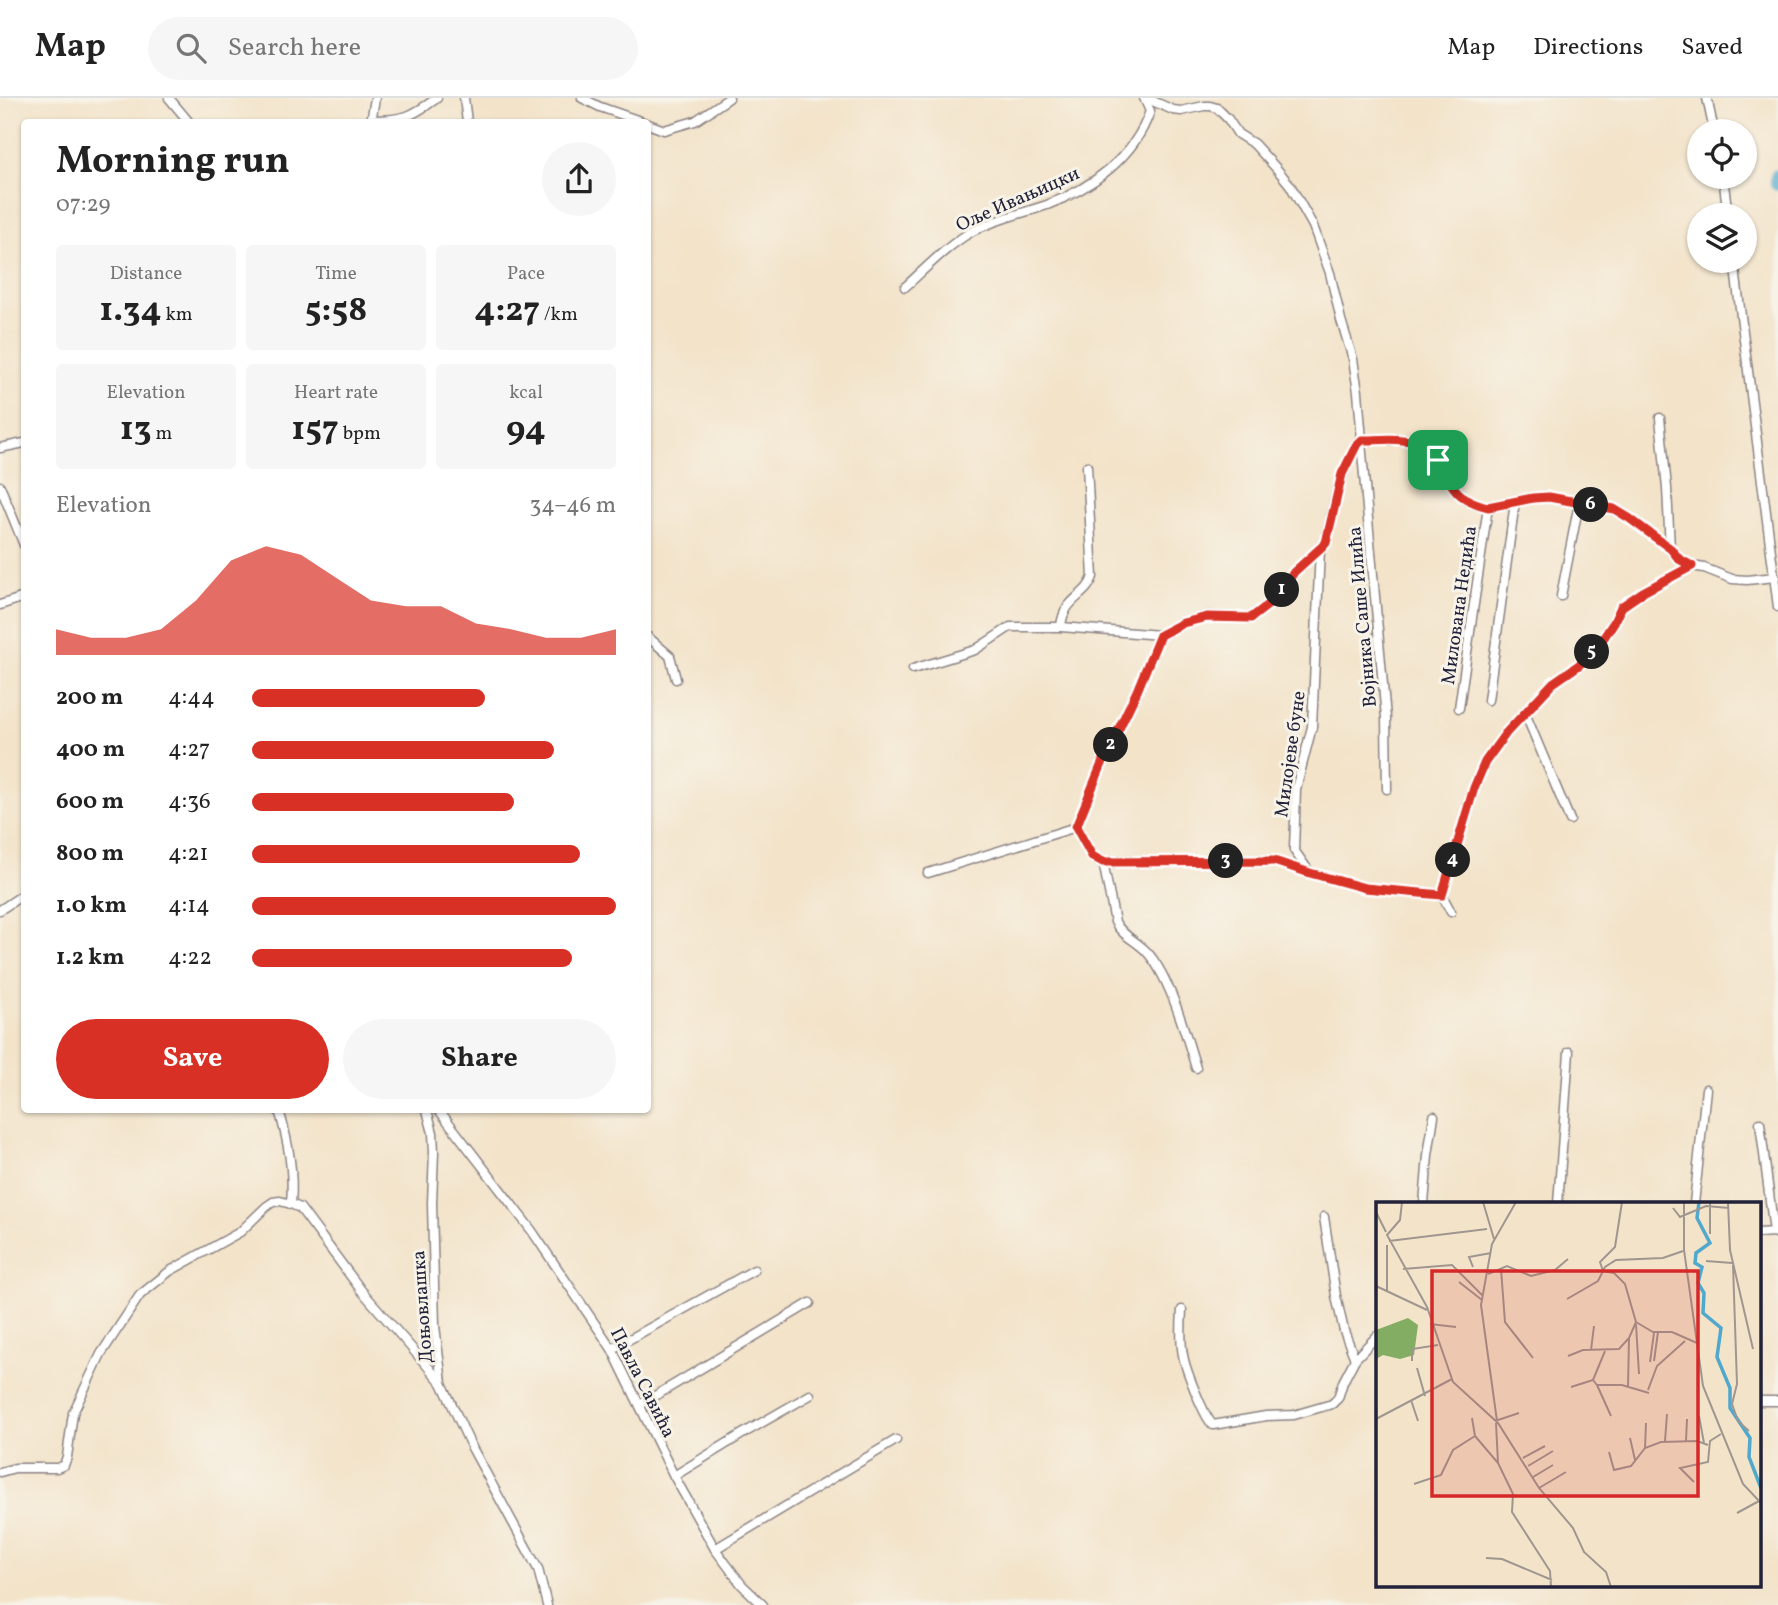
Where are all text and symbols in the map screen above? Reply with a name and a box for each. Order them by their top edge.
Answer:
search box [148,17,638,80]
text: Map [35,25,106,71]
icon: search [172,29,210,67]
text: Search here [228,30,361,66]
text: Map [1447,31,1495,65]
text: Directions [1533,31,1643,65]
text: Saved [1681,31,1743,65]
map controls [1687,119,1757,273]
button: locate [1687,119,1757,189]
text: Morning run [56,136,290,189]
button: share [542,142,616,216]
street label: Оље Ивањицки [952,161,1084,239]
text: 07:29 [56,189,110,221]
button: layers [1687,203,1757,273]
text: Distance [110,261,182,287]
text: Time [315,261,357,287]
text: Pace [507,261,545,287]
text: 1.34 [99,287,162,335]
text: 5:58 [305,287,367,335]
text: 4:27 [474,287,540,335]
text: km [162,302,193,328]
text: /km [540,302,578,328]
text: Elevation [107,380,185,406]
text: Heart rate [294,380,378,406]
text: kcal [509,380,543,406]
text: 13 [120,406,152,454]
text: 157 [291,406,339,454]
text: 94 [506,406,546,454]
text: m [152,421,172,447]
text: bpm [339,421,381,447]
pin [1408,430,1468,490]
icon: arrive [1419,441,1457,479]
pin: 6 [1574,488,1608,522]
text: Elevation [56,490,152,522]
text: 34–46 m [529,490,616,522]
text: 6 [1585,491,1596,517]
street label: Милована Недића [1436,524,1484,686]
street label: Војника Саше Илића [1342,525,1384,708]
pin: 1 [1264,573,1300,608]
text: 1 [1278,576,1285,602]
pin: 5 [1574,634,1610,670]
text: 5 [1587,638,1596,664]
text: 200 m [56,682,123,714]
text: 4:44 [168,682,215,714]
street label: Милојеве буне [1269,689,1313,819]
pin: 2 [1094,728,1128,762]
text: 2 [1106,731,1115,757]
text: 400 m [56,734,125,766]
text: 4:27 [168,734,210,766]
text: 600 m [56,786,124,818]
text: 4:36 [168,786,211,818]
text: 800 m [56,838,124,870]
text: 4:21 [168,838,208,870]
pin: 4 [1436,842,1470,878]
pin: 3 [1208,844,1244,878]
text: 4 [1447,846,1458,872]
text: 3 [1221,847,1230,873]
text: 1.0 km [56,890,127,922]
text: 4:14 [168,890,210,922]
text: 1.2 km [56,942,125,974]
text: 4:22 [168,942,212,974]
button: Save [56,1019,329,1099]
button: Share [343,1019,616,1099]
inset map [1376,1202,1760,1588]
street label: Доњовлашка [406,1250,440,1364]
street label: Павла Савића [603,1323,681,1443]

